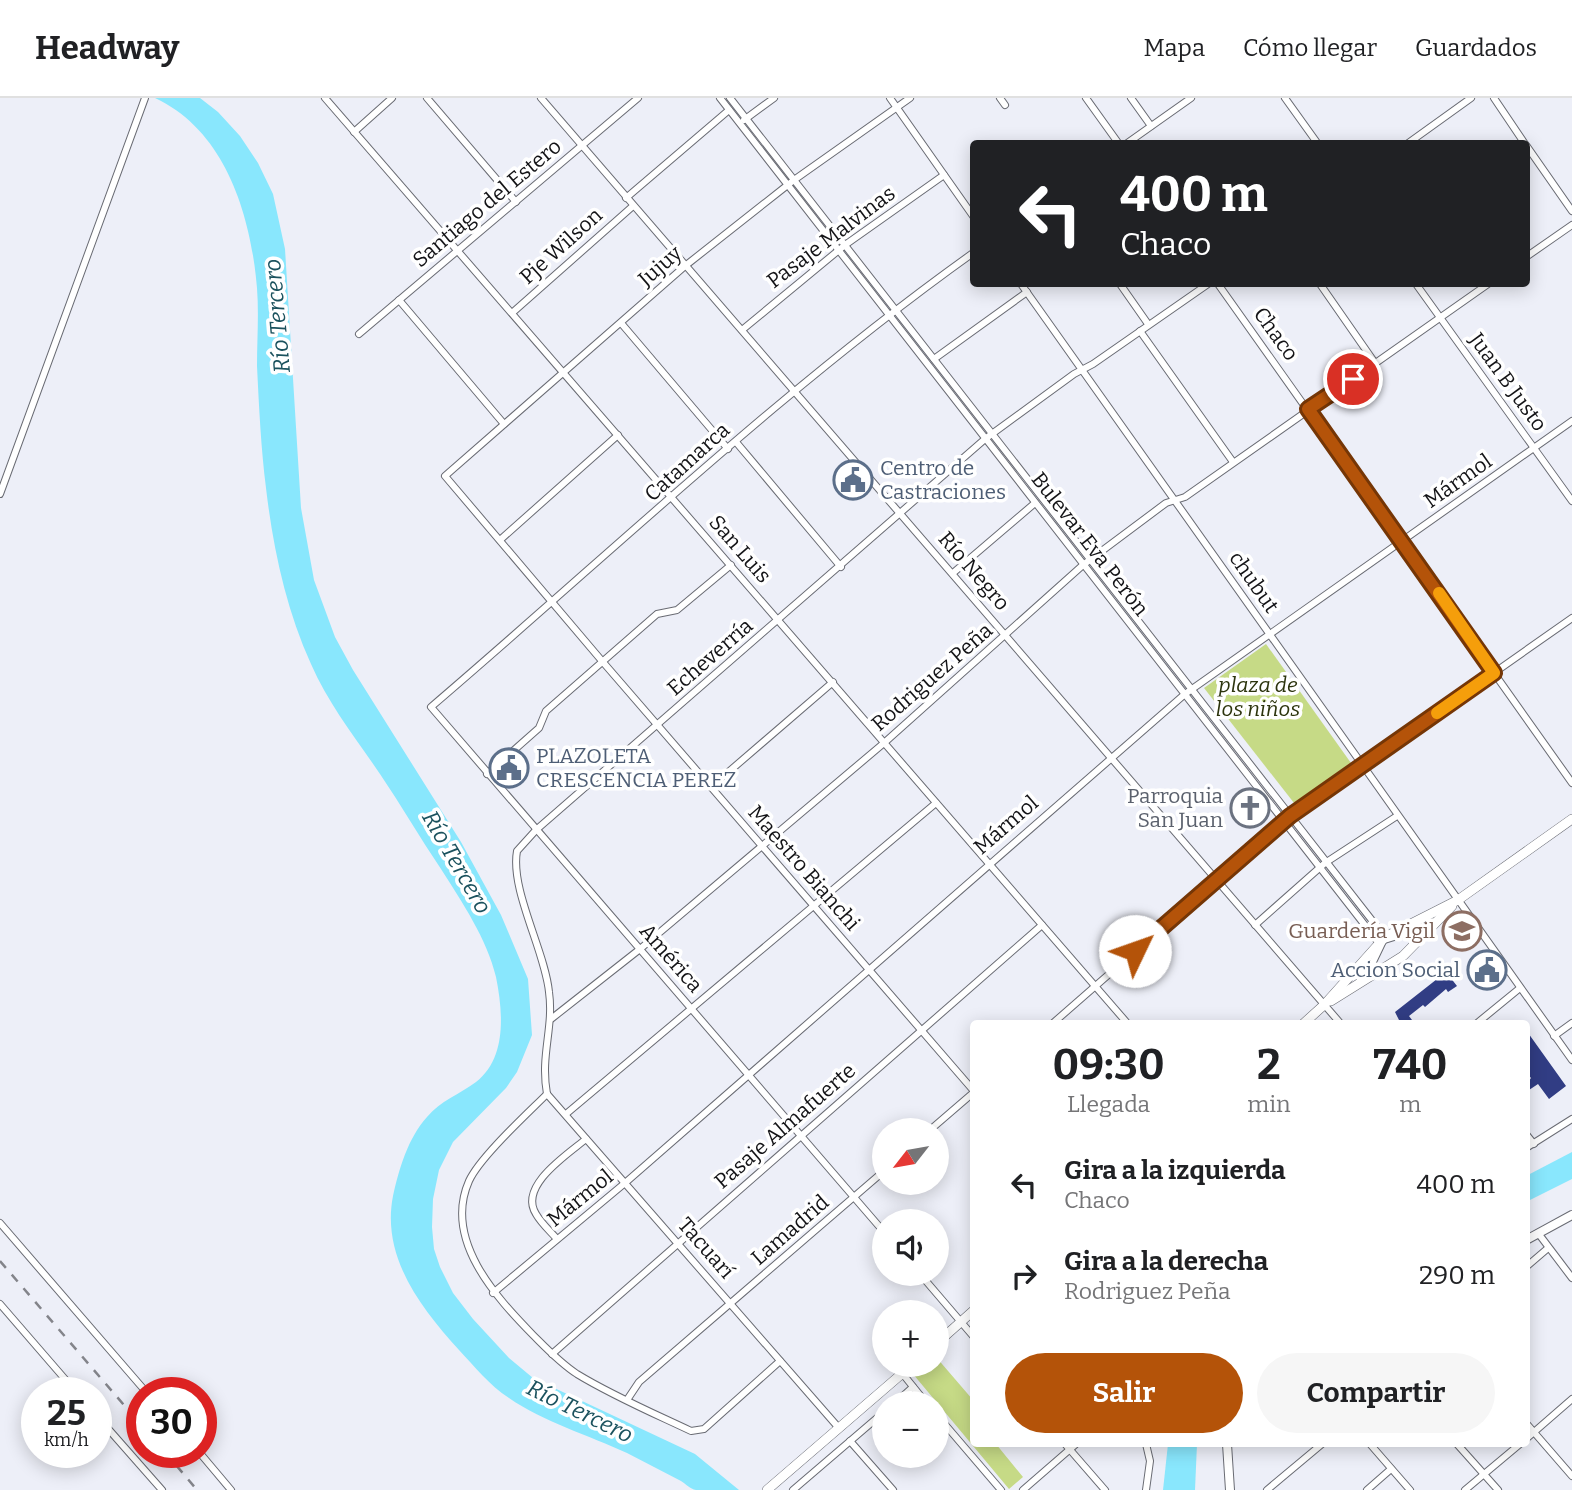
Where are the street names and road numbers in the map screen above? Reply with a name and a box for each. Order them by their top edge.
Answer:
street label: Santiago del Estero [407,133,567,273]
street label: Pasaje Malvinas [762,180,900,294]
street label: Pje Wilson [514,202,608,290]
street label: Jujuy [632,239,688,293]
street label: Chaco [1248,302,1304,366]
street label: Juan B Justo [1463,327,1552,436]
street label: Catamarca [639,417,735,507]
street label: Mármol [1419,448,1497,514]
street label: Bulevar Eva Perón [1026,467,1154,621]
street label: San Luis [703,510,777,588]
street label: Río Negro [933,526,1015,616]
street label: chubut [1223,546,1285,618]
street label: Echeverría [662,612,758,701]
street label: Rodriguez Peña [866,617,998,737]
street label: Mármol [968,790,1044,860]
street label: Maestro Bianchi [742,800,866,936]
street label: América [634,918,708,998]
street label: Pasaje Almafuerte [709,1058,861,1194]
street label: Mármol [542,1164,618,1232]
street label: Lamadrid [746,1189,834,1271]
street label: Tacuarí [672,1212,740,1285]

